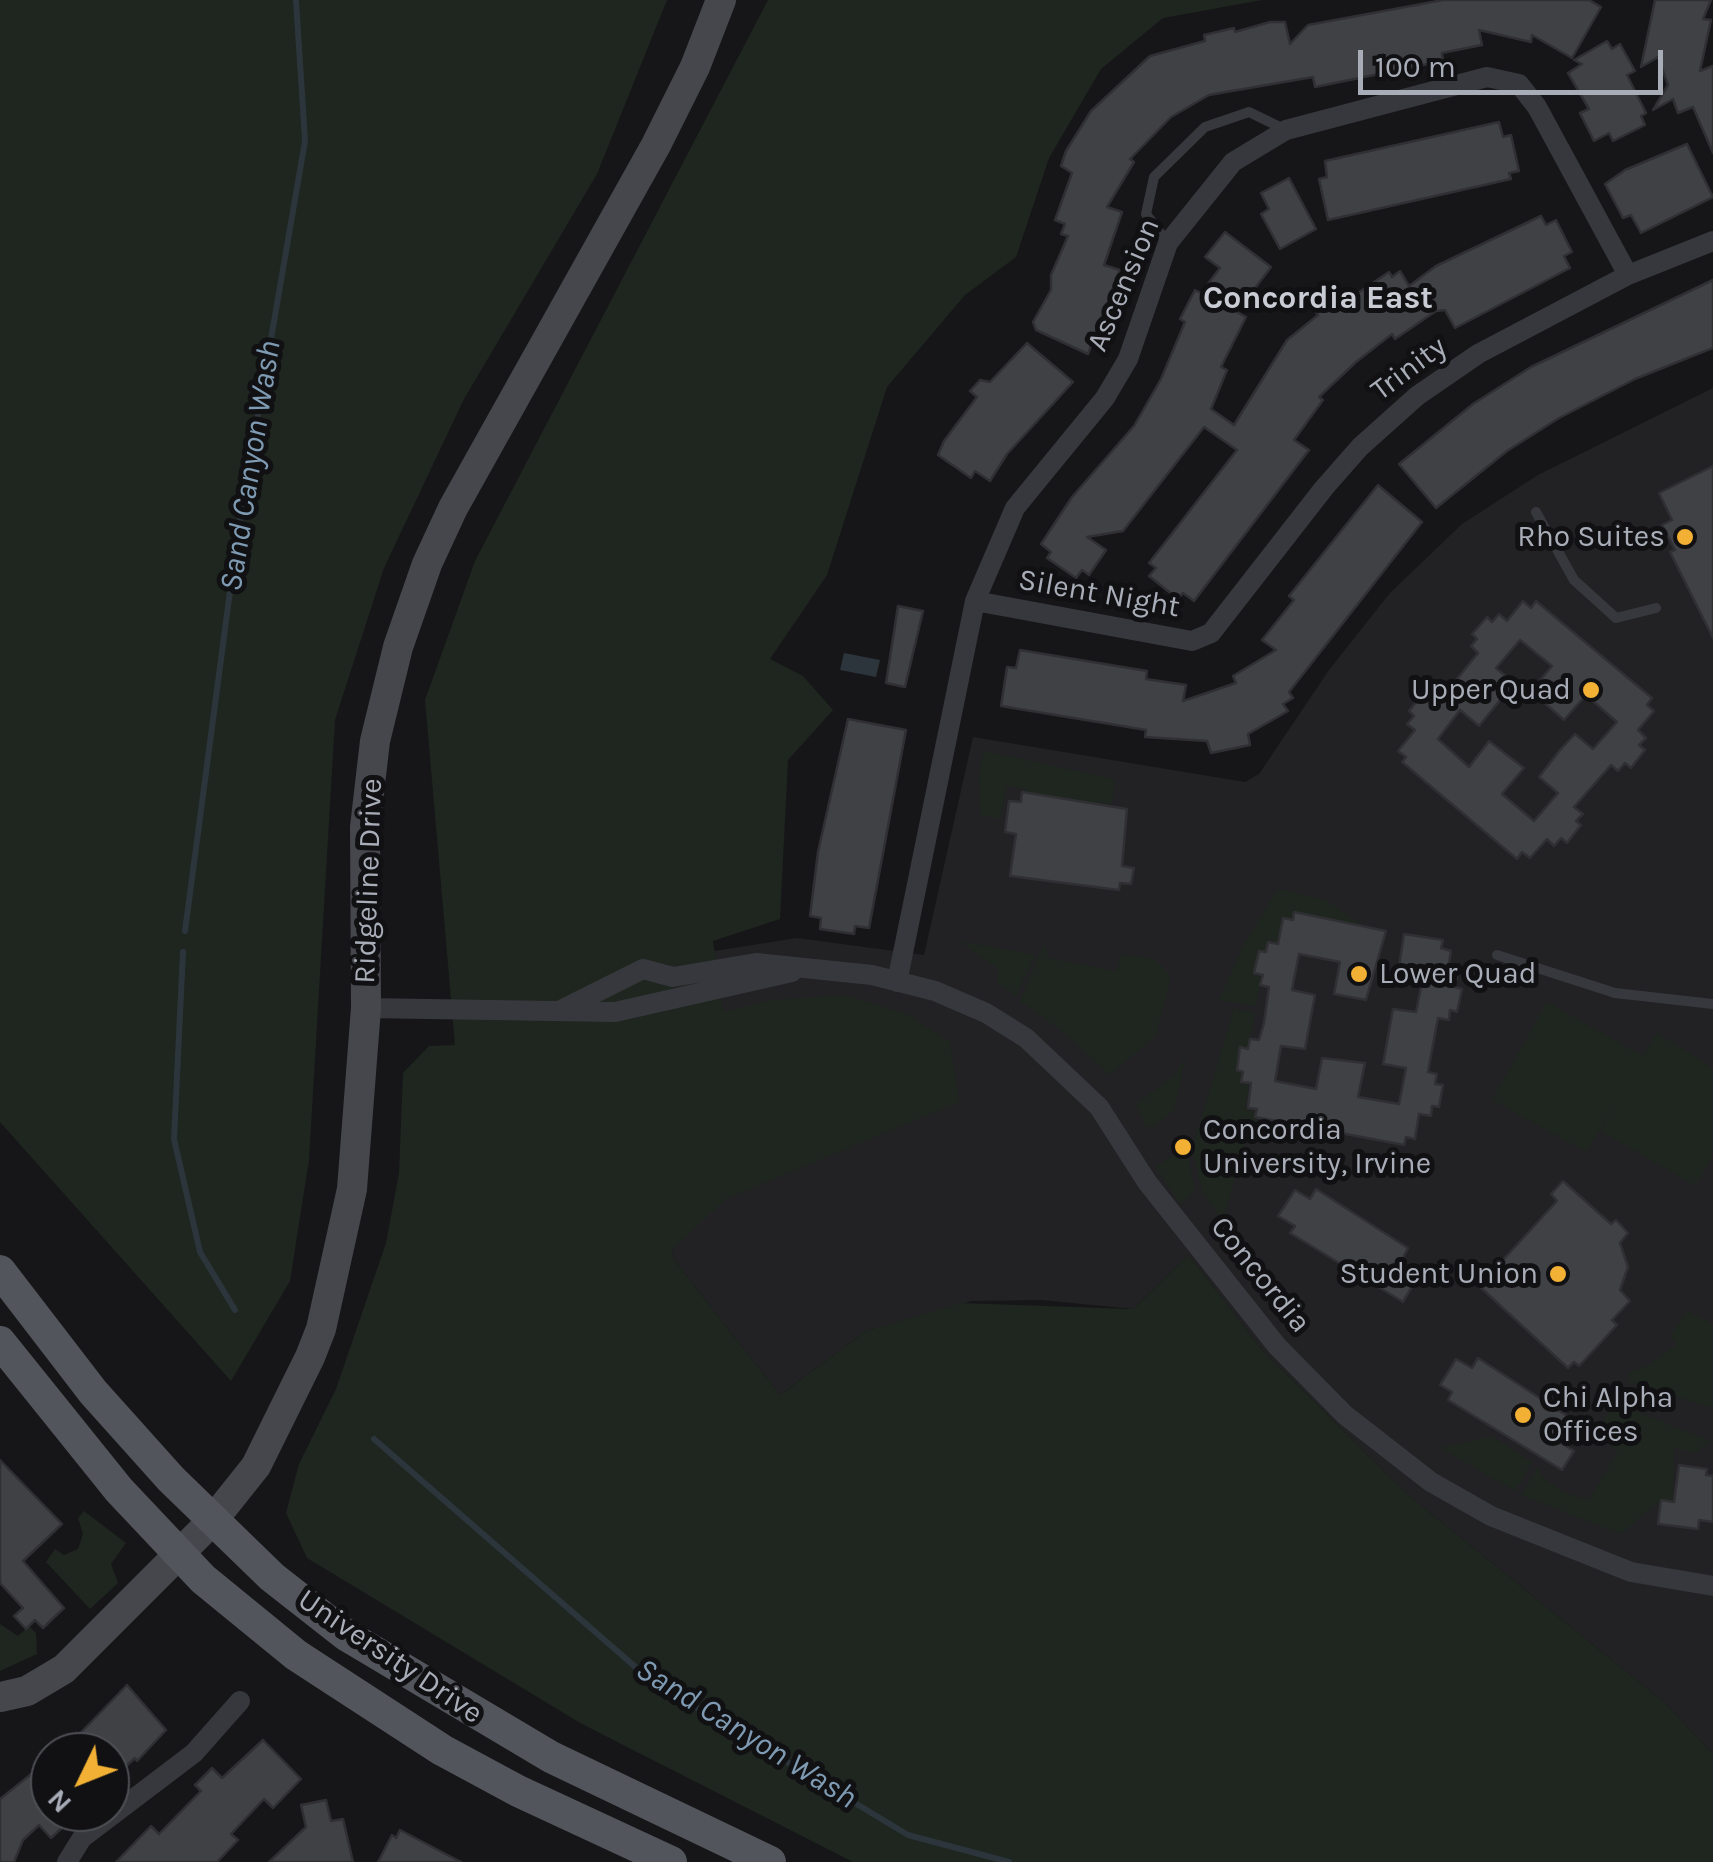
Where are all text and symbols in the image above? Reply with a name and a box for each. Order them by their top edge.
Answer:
scale bar [1363,30,1668,92]
text: 100 m [1375,49,1456,85]
street label: Ascension [1080,213,1168,357]
district label: Concordia East [1203,280,1433,318]
street label: Trinity [1364,329,1454,409]
water label: Sand Canyon Wash [212,338,290,594]
place label: Rho Suites [1517,519,1665,555]
marker: Rho Suites [1674,526,1696,548]
street label: Silent Night [1016,562,1182,626]
place label: Upper Quad [1411,672,1571,708]
marker: Upper Quad [1580,679,1602,701]
street label: Ridgeline Drive [347,778,391,984]
place label: Lower Quad [1379,956,1537,992]
marker: Lower Quad [1348,963,1370,985]
place label: Concordia University, Irvine [1203,1112,1431,1182]
marker: Concordia University, Irvine [1172,1136,1194,1158]
street label: Concordia [1202,1210,1318,1340]
place label: Student Union [1340,1256,1538,1292]
marker: Student Union [1547,1263,1569,1285]
place label: Chi Alpha Offices [1543,1380,1673,1450]
marker: Chi Alpha Offices [1512,1404,1534,1426]
street label: University Drive [291,1582,489,1732]
water label: Sand Canyon Wash [628,1651,864,1817]
north arrow [30,1732,130,1832]
text: N [40,1783,78,1820]

